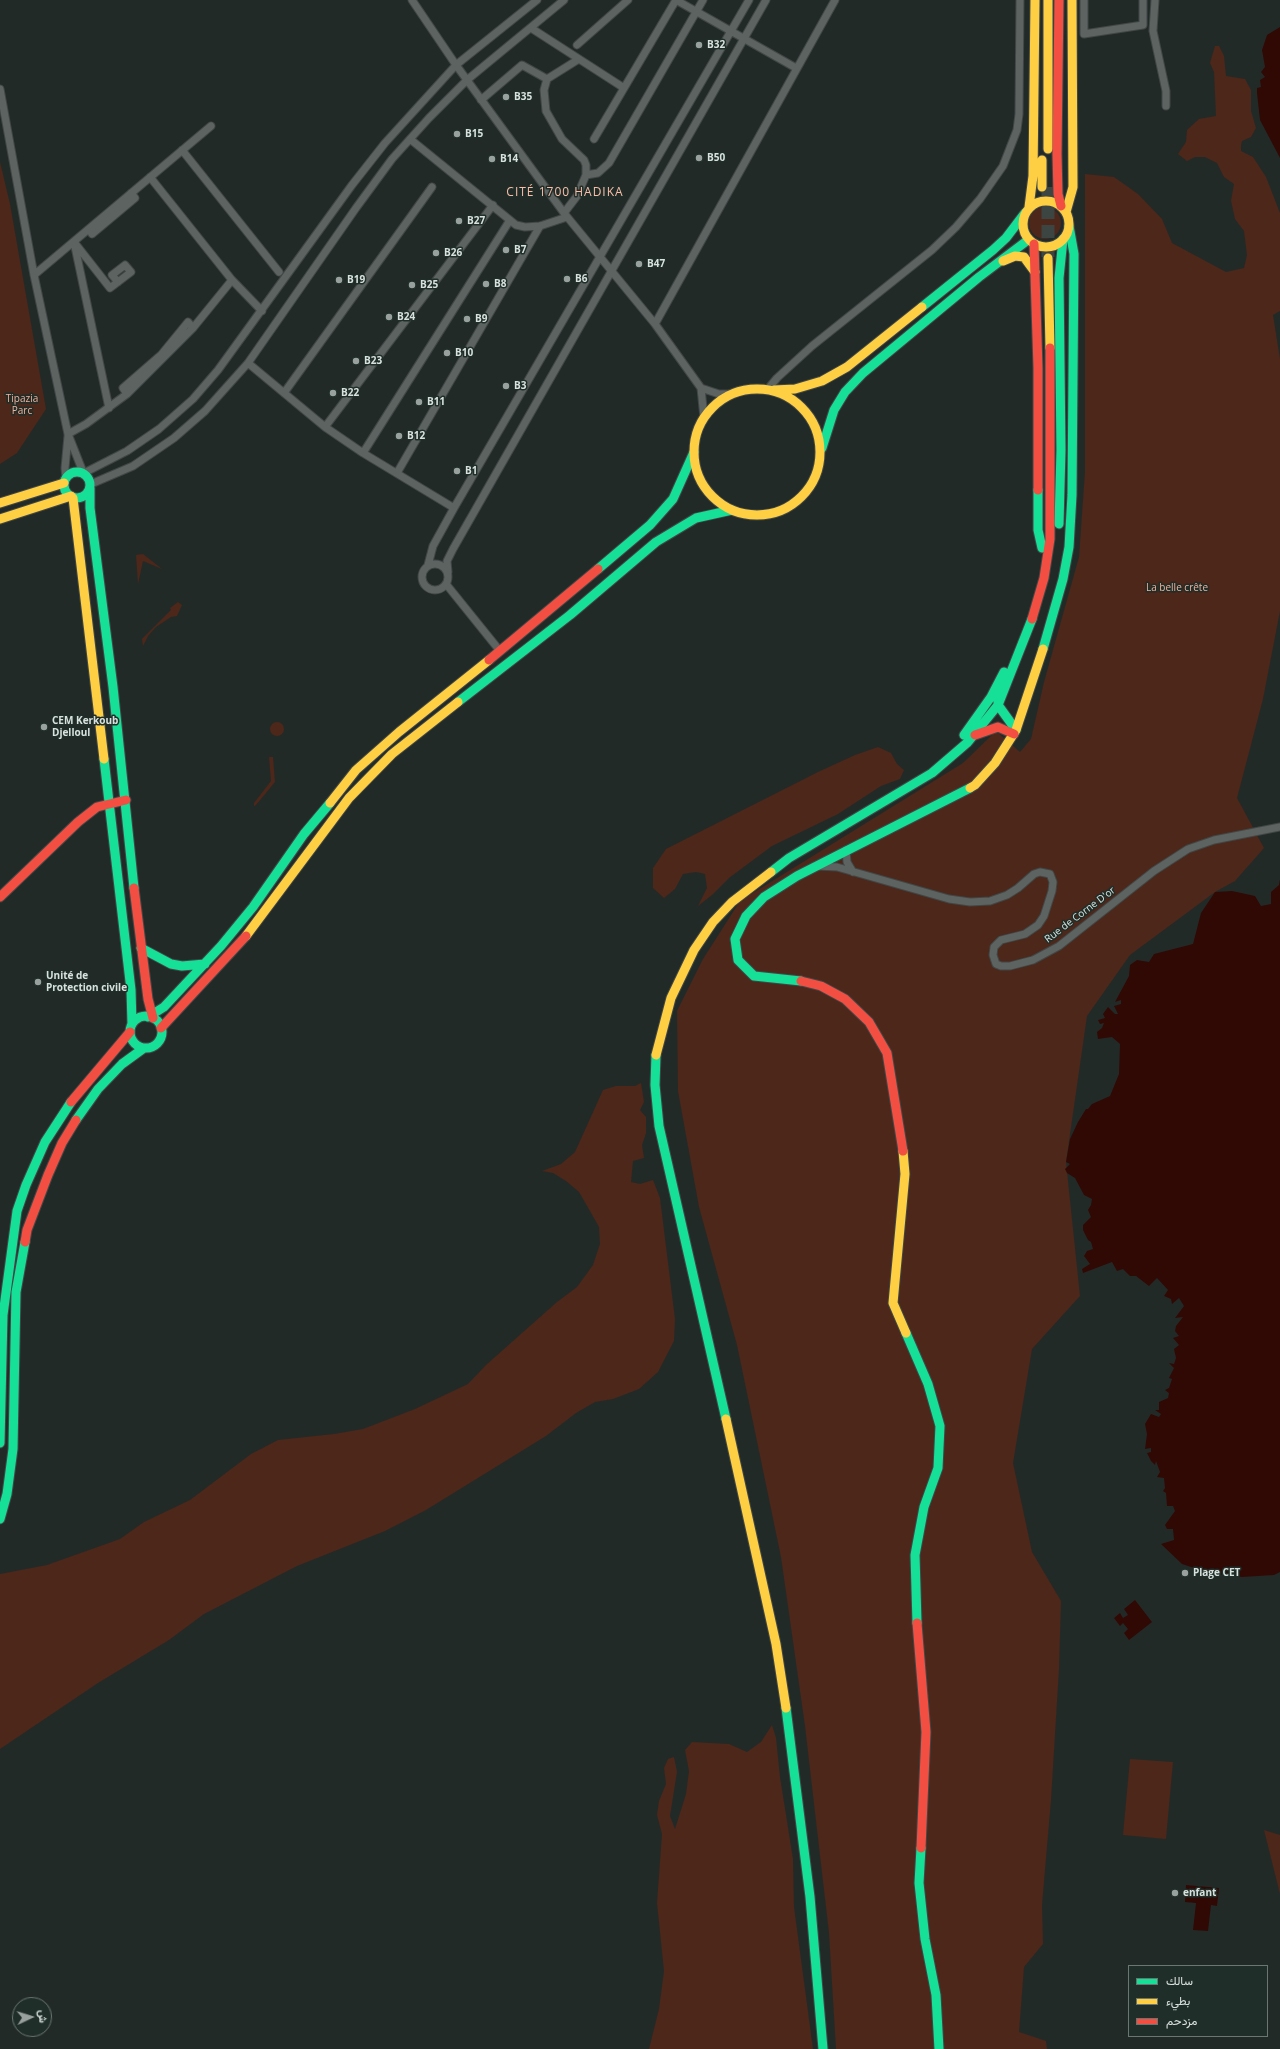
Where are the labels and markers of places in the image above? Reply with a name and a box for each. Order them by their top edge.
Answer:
place label: B32 [707,39,725,51]
marker: B32 [694,40,704,50]
place label: B35 [514,91,532,103]
marker: B35 [501,92,511,102]
place label: B15 [465,128,483,140]
marker: B15 [452,129,462,139]
place label: B50 [707,152,725,164]
place label: B14 [500,153,518,165]
marker: B50 [694,153,704,163]
marker: B14 [487,154,497,164]
place label: B27 [467,215,485,227]
marker: B27 [454,216,464,226]
place label: B7 [514,244,526,256]
marker: B7 [501,245,511,255]
place label: B26 [444,247,462,259]
marker: B26 [431,248,441,258]
place label: B47 [647,258,665,270]
marker: B47 [634,259,644,269]
place label: B6 [575,273,587,285]
place label: B19 [347,274,365,286]
marker: B6 [562,274,572,284]
marker: B19 [334,275,344,285]
place label: B8 [494,278,506,290]
place label: B25 [420,279,438,291]
marker: B8 [481,279,491,289]
marker: B25 [407,280,417,290]
place label: B24 [397,311,415,323]
marker: B24 [384,312,394,322]
place label: B9 [475,313,487,325]
marker: B9 [462,314,472,324]
place label: B10 [455,347,473,359]
marker: B10 [442,348,452,358]
place label: B23 [364,355,382,367]
marker: B23 [351,356,361,366]
place label: B3 [514,380,526,392]
marker: B3 [501,381,511,391]
place label: B22 [341,387,359,399]
marker: B22 [328,388,338,398]
place label: B11 [427,396,445,408]
marker: B11 [414,397,424,407]
place label: B12 [407,430,425,442]
marker: B12 [394,431,404,441]
place label: B1 [465,465,477,477]
marker: B1 [452,466,462,476]
place label: CEM Kerkoub Djelloul [52,715,118,738]
marker: CEM Kerkoub Djelloul [39,722,49,732]
place label: Unité de Protection civile [46,970,127,994]
marker: Unité de Protection civile [33,977,43,987]
place label: Plage CET [1193,1567,1240,1579]
marker: Plage CET [1180,1568,1190,1578]
place label: enfant [1183,1887,1216,1899]
marker: enfant [1170,1888,1180,1898]

